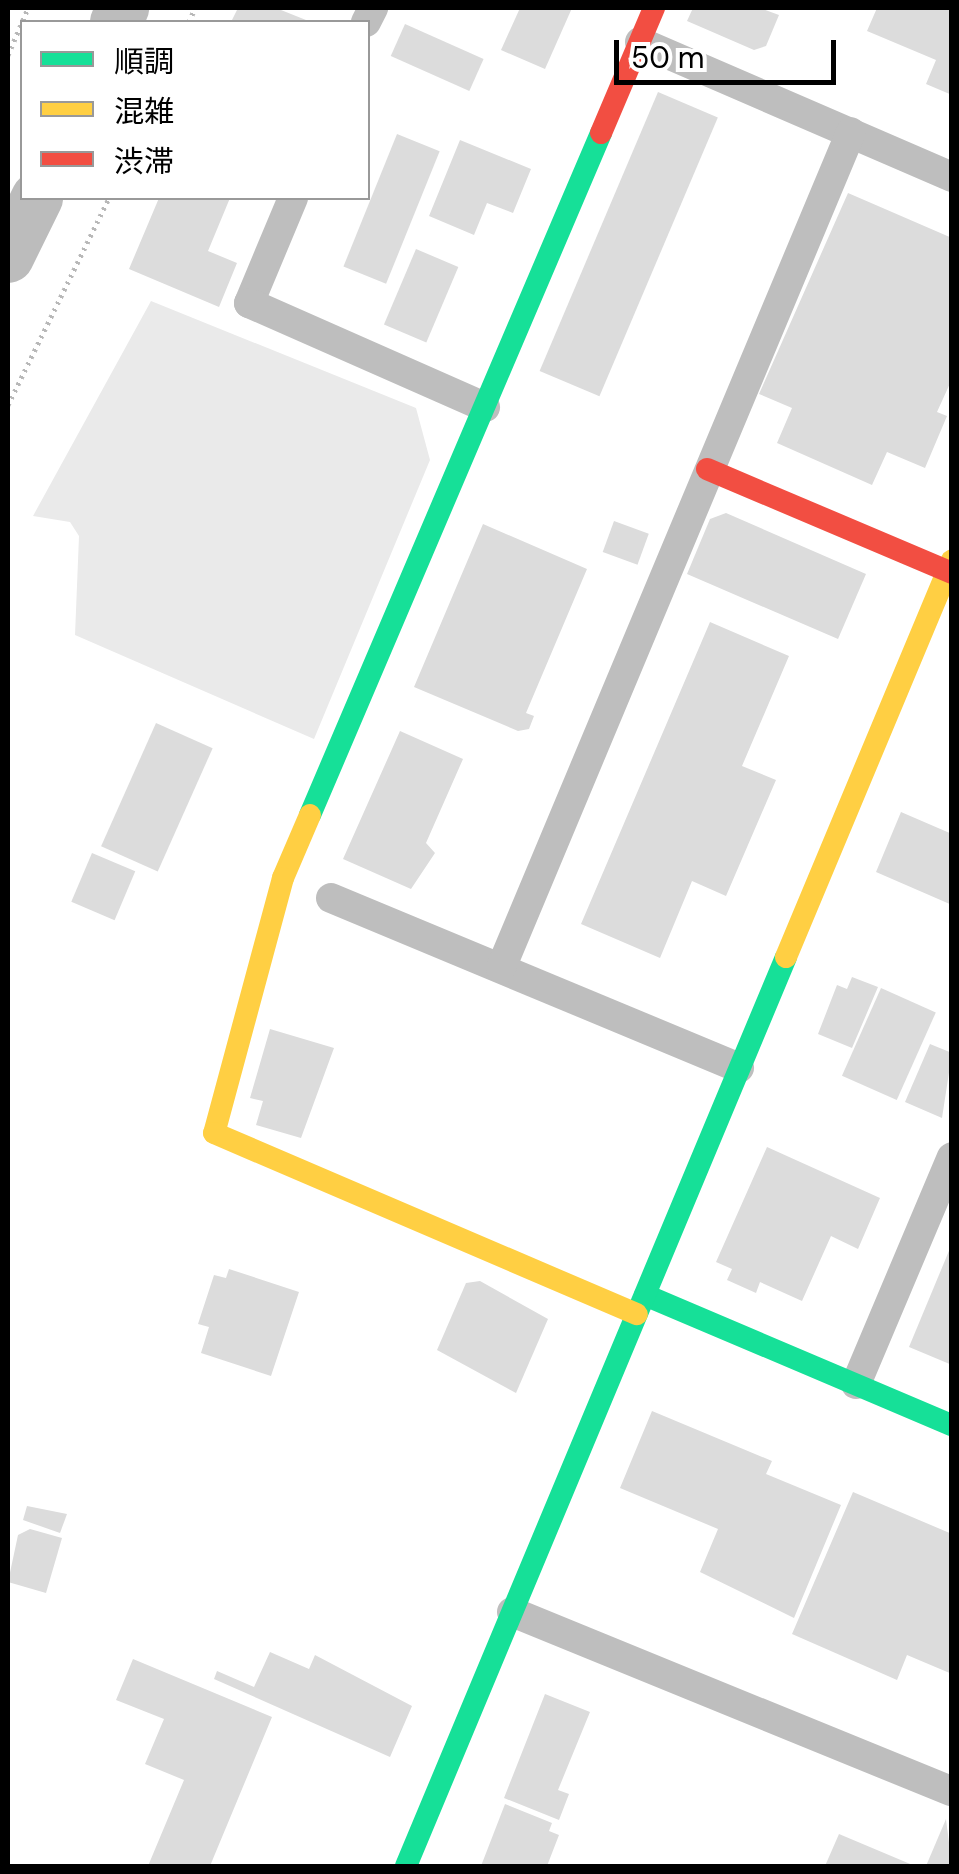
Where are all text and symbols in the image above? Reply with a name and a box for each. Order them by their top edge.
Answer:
legend [20,20,370,200]
scale bar [619,20,842,82]
text: 50 m [631,38,705,77]
text: 順調 [114,42,174,81]
text: 混雑 [114,92,174,131]
text: 渋滞 [114,142,174,181]

